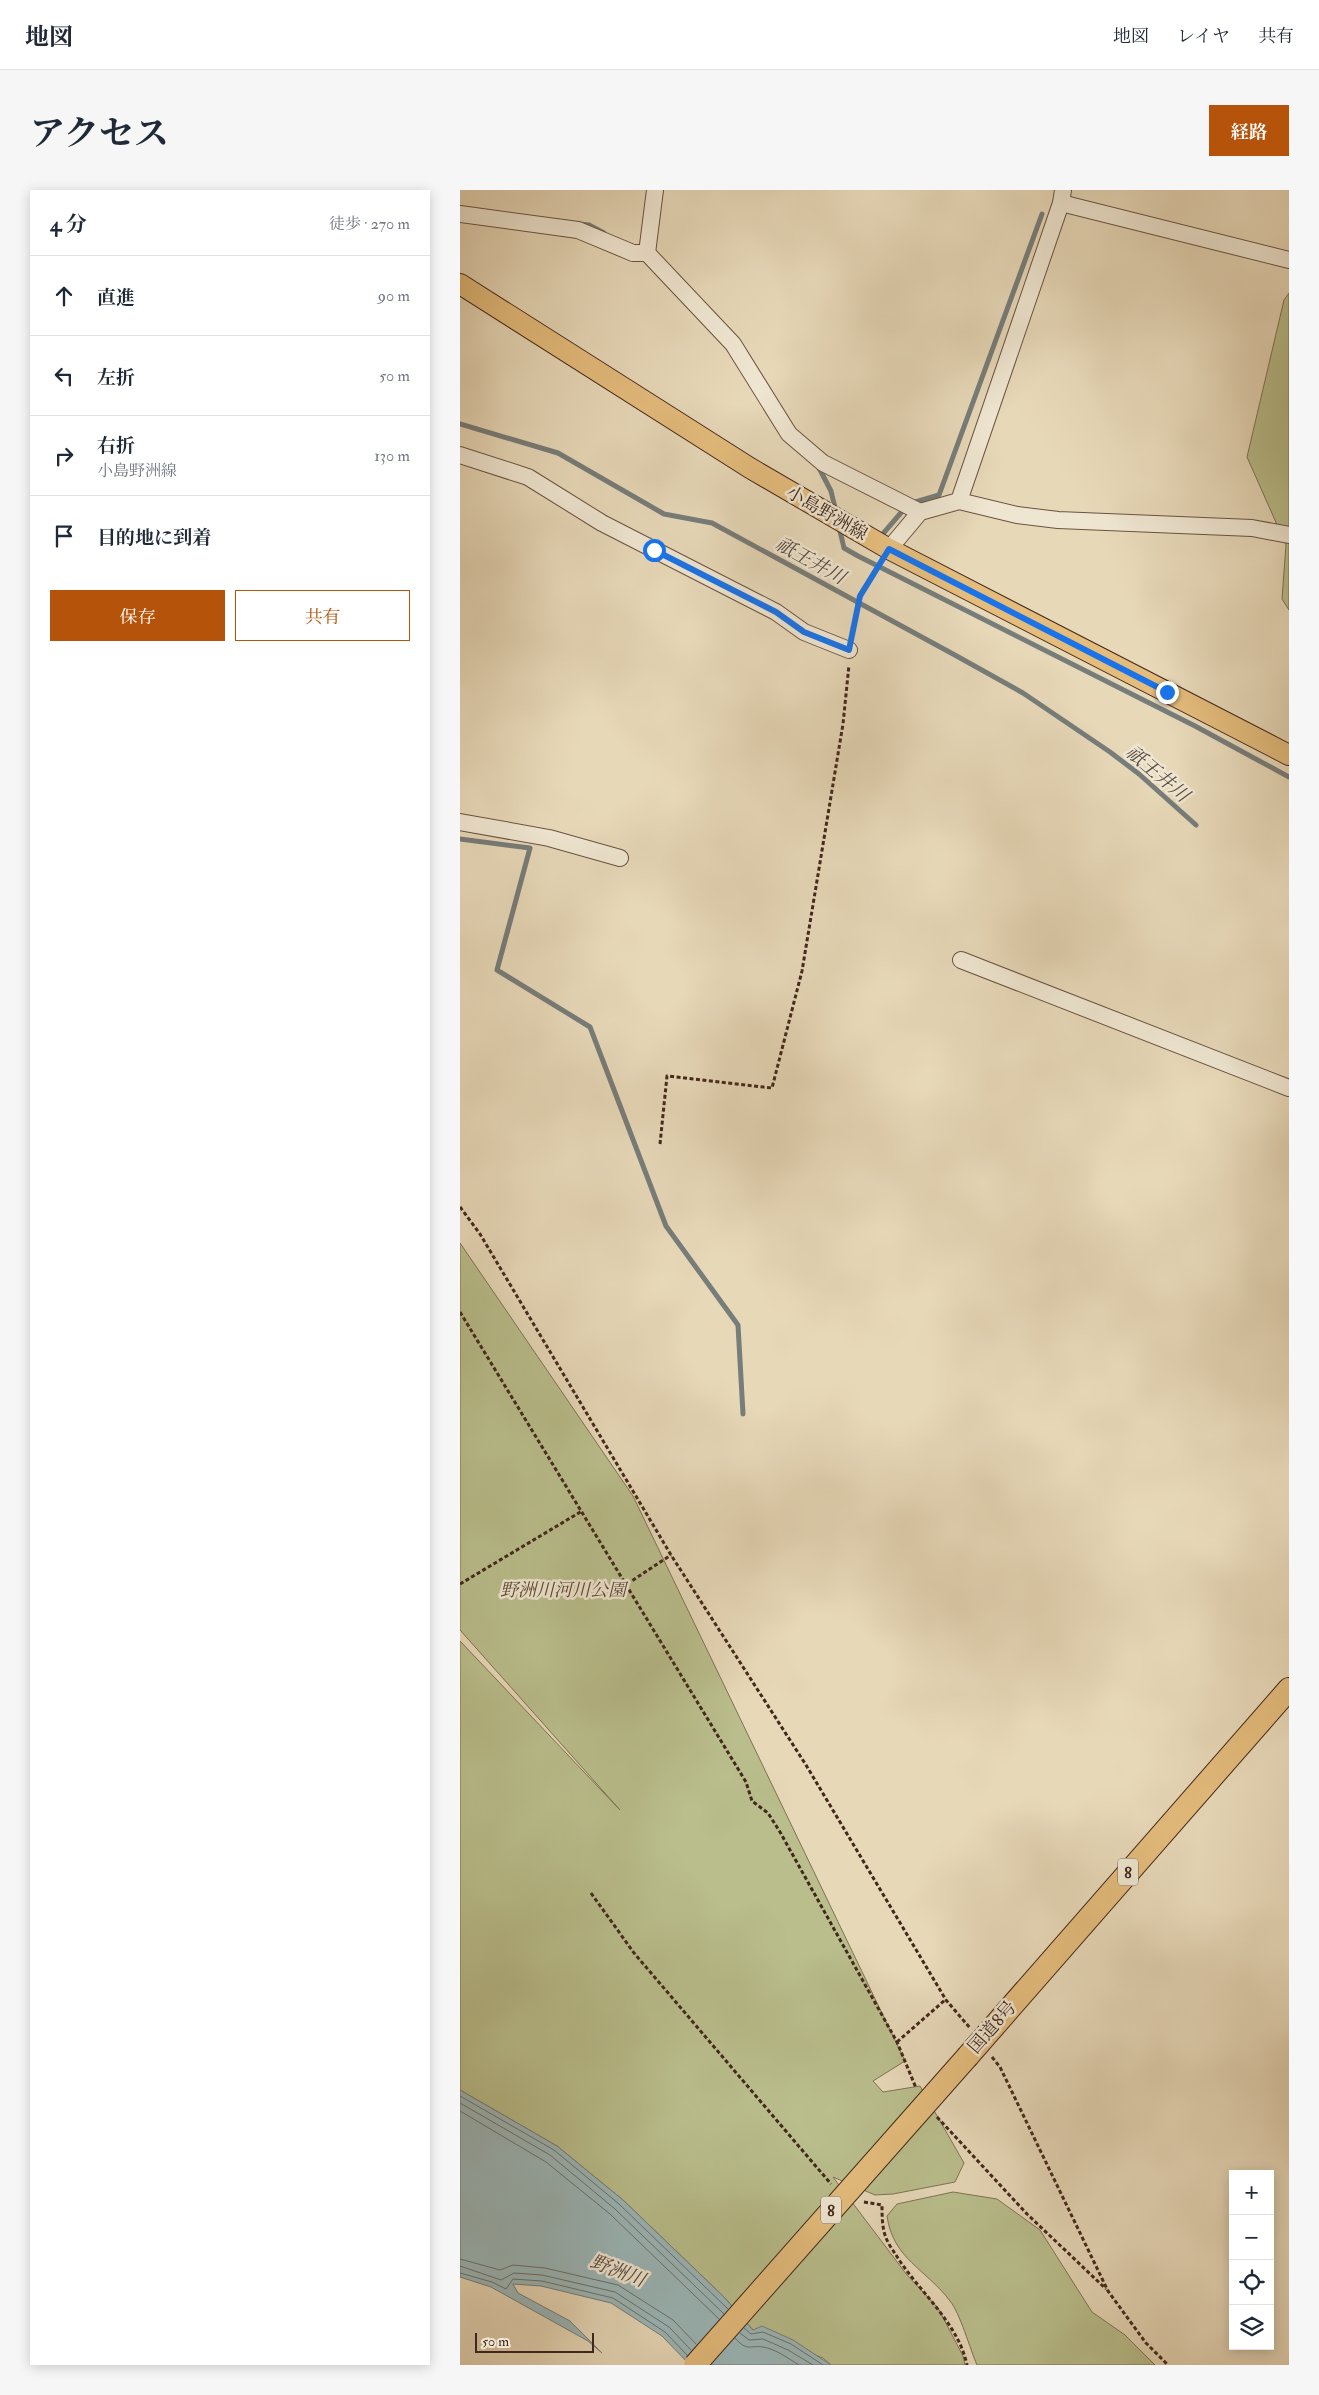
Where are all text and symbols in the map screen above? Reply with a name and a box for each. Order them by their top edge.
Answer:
text: 地図 [25,22,73,53]
text: 地図 [1113,25,1149,48]
text: レイヤ [1177,25,1230,48]
text: 共有 [1258,25,1294,48]
button: 経路 [1209,105,1289,156]
text: アクセス [30,112,169,156]
text: 4 分 [50,211,87,238]
text: 徒歩 · 270 m [329,214,410,234]
icon: ahead [50,282,78,310]
text: 直進 [97,286,135,310]
text: 90 m [378,286,410,306]
icon: left [50,362,78,390]
text: 左折 [97,366,135,390]
text: 50 m [379,366,410,386]
text: 右折 [97,434,135,458]
icon: right [50,442,78,470]
text: 130 m [374,446,410,466]
text: 小島野洲線 [97,461,177,481]
street label: 小島野洲線 [782,481,871,546]
icon: arrive [50,522,78,550]
text: 目的地に到着 [97,526,211,550]
water label: 祇王井川 [771,532,851,591]
route start [643,539,666,562]
button: 保存 [50,590,225,641]
button: 共有 [235,590,410,641]
route end [1156,681,1179,704]
water label: 祇王井川 [1121,740,1196,809]
park label: 野洲川河川公園 [500,1579,629,1602]
road number: 8 [1118,1858,1138,1885]
street label: 国道8号 [963,1996,1022,2058]
map controls [1229,2170,1274,2350]
button: + [1229,2170,1274,2215]
road number: 8 [821,2196,841,2224]
button: − [1229,2215,1274,2260]
water label: 野洲川 [587,2250,650,2293]
button: locate [1229,2260,1274,2305]
button: layers [1229,2305,1274,2350]
scale bar [475,2330,594,2353]
text: 50 m [482,2333,509,2350]

